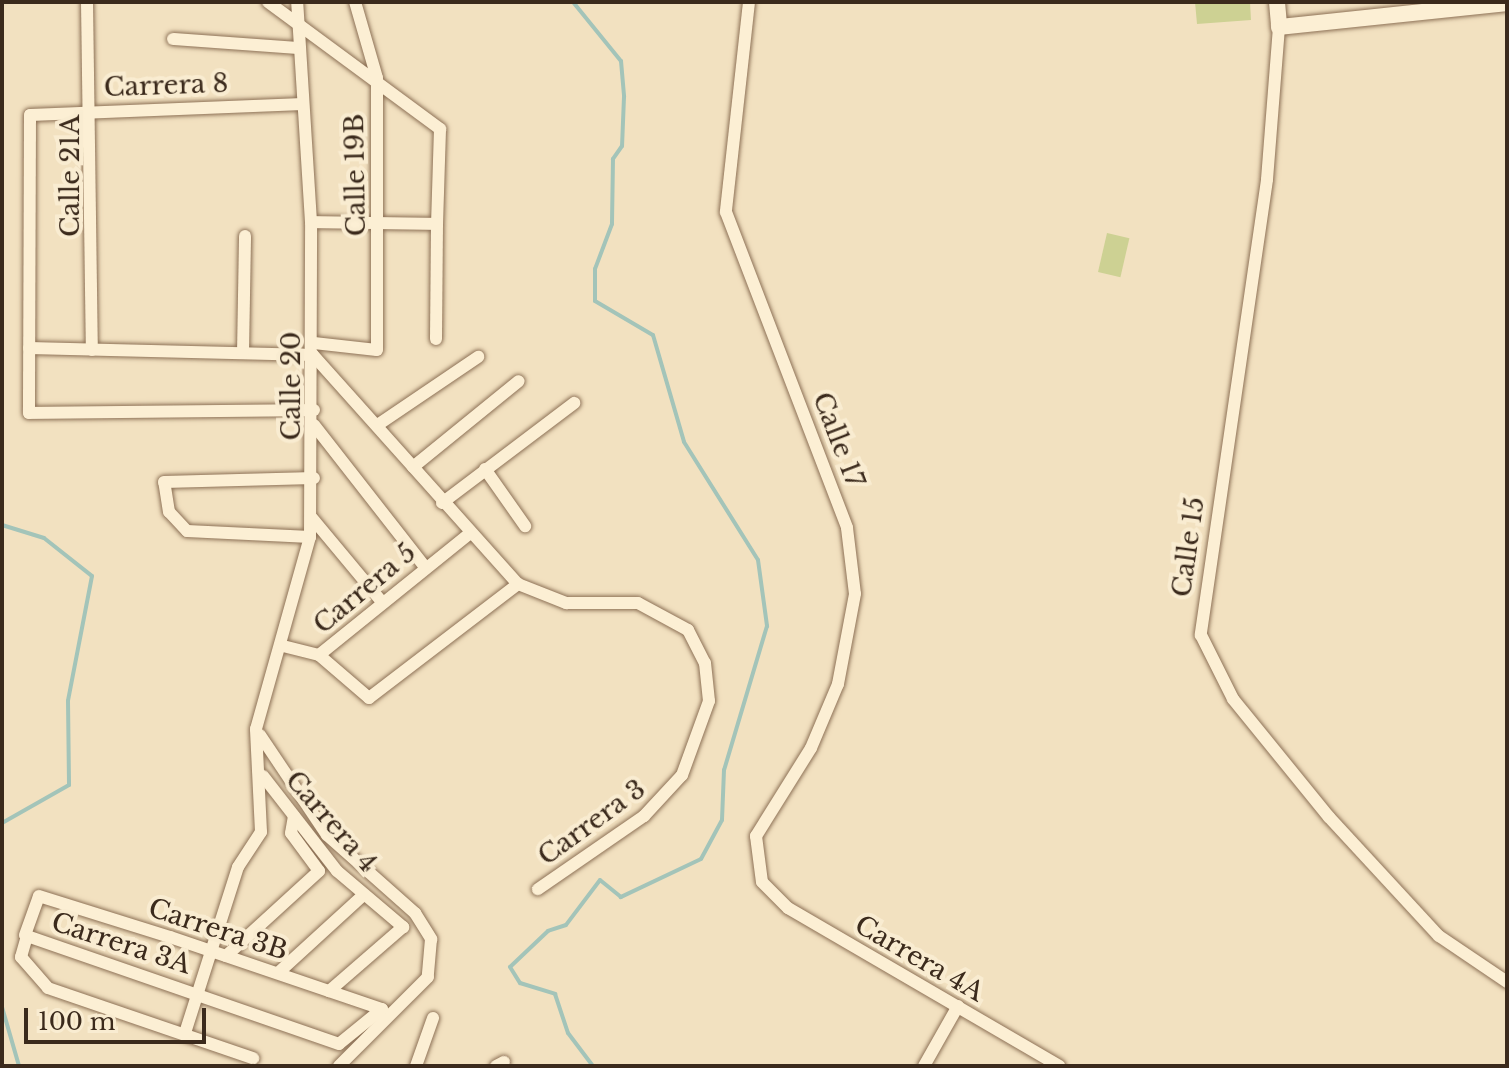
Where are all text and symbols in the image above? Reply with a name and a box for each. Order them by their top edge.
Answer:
street label: Carrera 8 [103,68,229,104]
street label: Calle 19B [339,113,373,237]
street label: Calle 21A [55,115,87,237]
street label: Calle 20 [276,331,308,441]
street label: Calle 17 [806,388,870,492]
street label: Calle 15 [1167,495,1211,599]
street label: Carrera 5 [308,537,422,641]
street label: Carrera 4 [279,765,383,879]
street label: Carrera 3 [532,774,652,872]
street label: Carrera 3B [144,893,292,967]
street label: Carrera 3A [47,907,195,981]
street label: Carrera 4A [849,909,989,1009]
scale bar [28,992,210,1042]
text: 100 m [38,1007,116,1036]

